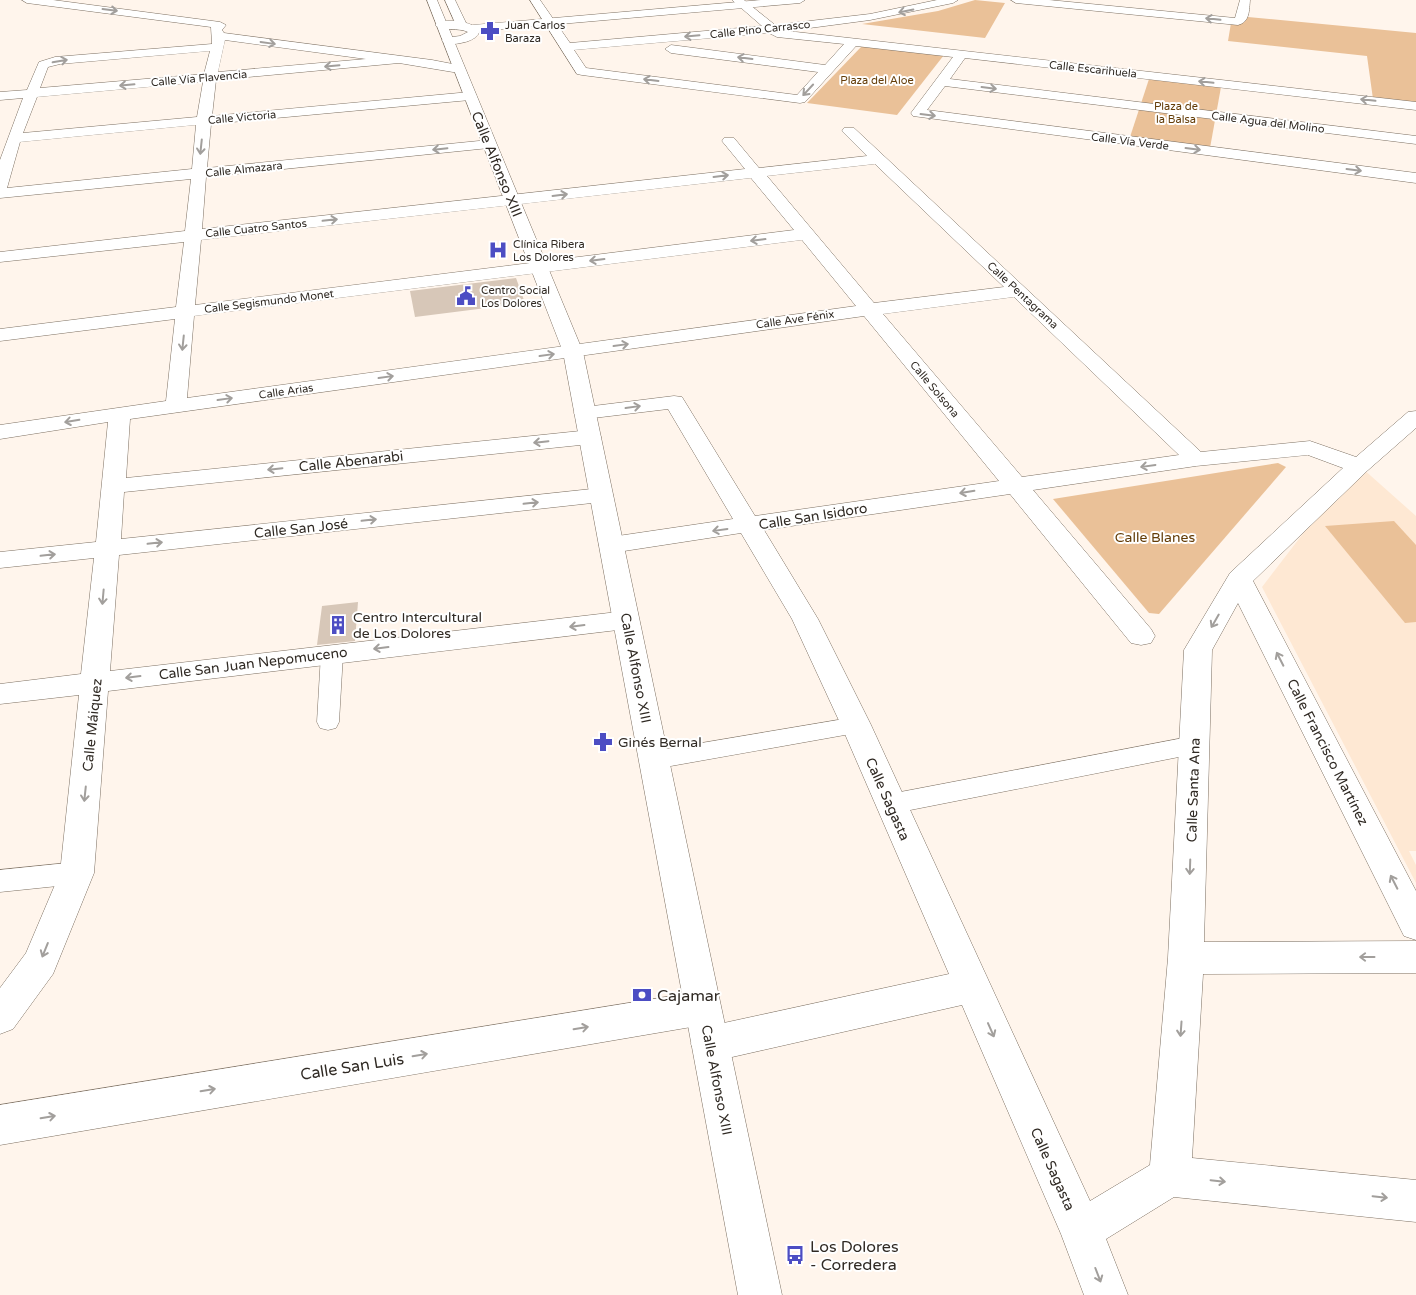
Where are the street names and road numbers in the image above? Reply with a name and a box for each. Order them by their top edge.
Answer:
street label: Calle Pino Carrasco [709,18,811,41]
street label: Calle Escarihuela [1048,58,1137,81]
street label: Calle Vía Flavencia [150,68,248,89]
street label: Calle Victoria [207,108,277,127]
street label: Calle Alfonso XIII [468,109,525,219]
street label: Calle Agua del Molino [1211,109,1326,136]
street label: Calle Vía Verde [1090,130,1170,153]
street label: Calle Almazara [205,159,283,180]
street label: Calle Cuatro Santos [205,217,307,240]
street label: Calle Pentagrama [984,259,1061,332]
street label: Calle Segismundo Monet [203,287,335,316]
street label: Calle Ave Fénix [755,308,835,331]
street label: Calle Solsona [907,359,962,420]
street label: Calle Arias [258,381,314,402]
street label: Calle Abenarabi [298,448,404,475]
street label: Calle San Isidoro [758,500,869,533]
street label: Calle San José [253,515,349,542]
street label: Calle Alfonso XIII [616,611,655,725]
street label: Calle San Juan Nepomuceno [158,643,348,684]
street label: Calle Francisco Martínez [1283,676,1372,828]
street label: Calle Máiquez [79,678,106,772]
street label: Calle Santa Ana [1183,737,1204,843]
street label: Calle Sagasta [862,755,913,843]
street label: Calle Alfonso XIII [697,1023,736,1137]
street label: Calle San Luis [299,1049,405,1085]
street label: Calle Sagasta [1027,1125,1078,1213]

